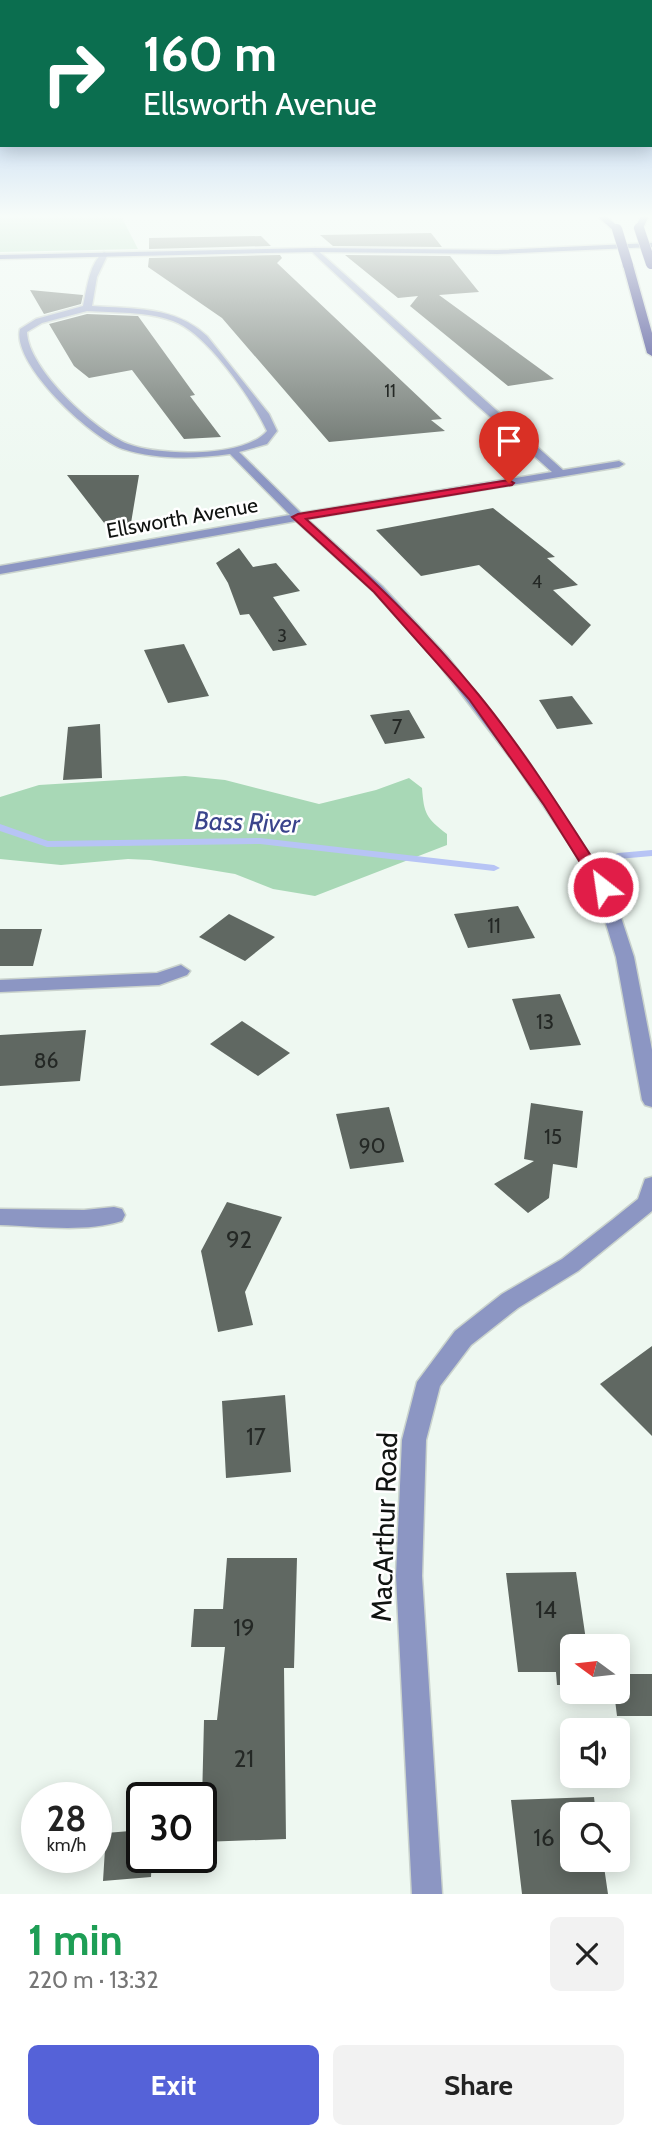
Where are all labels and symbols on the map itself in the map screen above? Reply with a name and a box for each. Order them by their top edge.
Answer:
house number: 11 [384,380,396,402]
pin [479,411,539,483]
street label: Ellsworth Avenue [104,492,260,543]
house number: 4 [532,571,542,593]
house number: 3 [277,625,287,647]
house number: 7 [392,714,403,739]
water label: Bass River [194,804,301,840]
position arrow [566,850,640,924]
house number: 11 [487,913,501,938]
house number: 13 [536,1009,554,1034]
house number: 86 [34,1048,58,1073]
house number: 15 [544,1124,562,1149]
house number: 90 [359,1133,385,1158]
house number: 92 [226,1225,252,1254]
house number: 17 [246,1422,266,1451]
street label: MacArthur Road [364,1431,404,1623]
house number: 14 [535,1595,557,1624]
house number: 19 [233,1613,255,1642]
north arrow [560,1634,630,1704]
house number: 21 [234,1744,254,1773]
speed limit sign: 30 [126,1782,217,1873]
house number: 16 [533,1823,555,1852]

